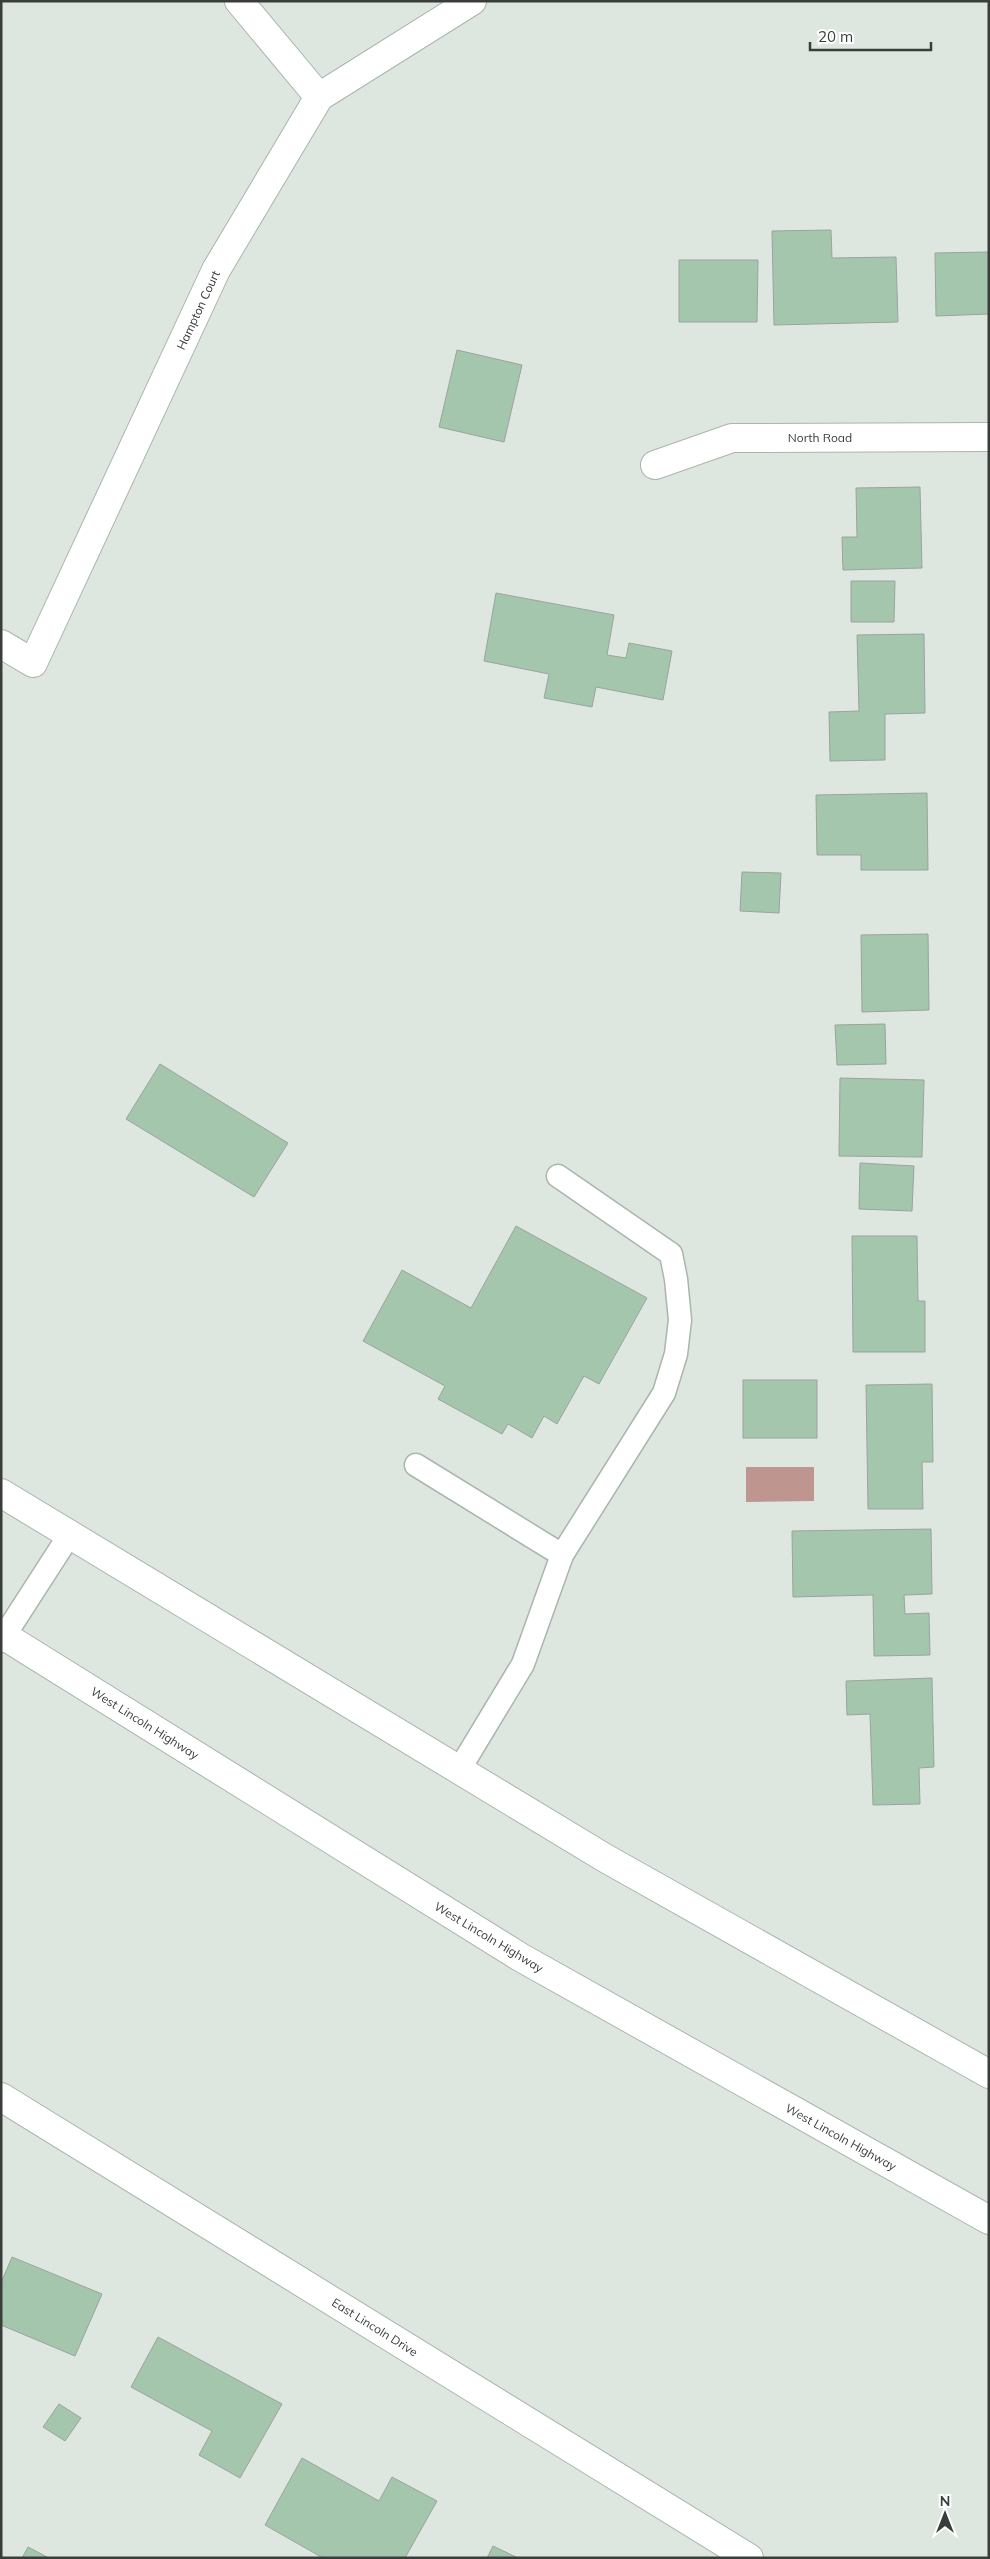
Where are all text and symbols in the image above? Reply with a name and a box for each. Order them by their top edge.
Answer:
scale bar [810,20,931,52]
text: 20 m [818,27,853,46]
street label: Hampton Court [173,268,223,352]
street label: North Road [788,430,852,445]
street label: West Lincoln Highway [88,1684,202,1763]
street label: West Lincoln Highway [432,1898,547,1976]
street label: West Lincoln Highway [783,2100,900,2174]
street label: East Lincoln Drive [329,2295,421,2359]
north arrow [920,2489,970,2539]
text: N [940,2492,950,2510]

